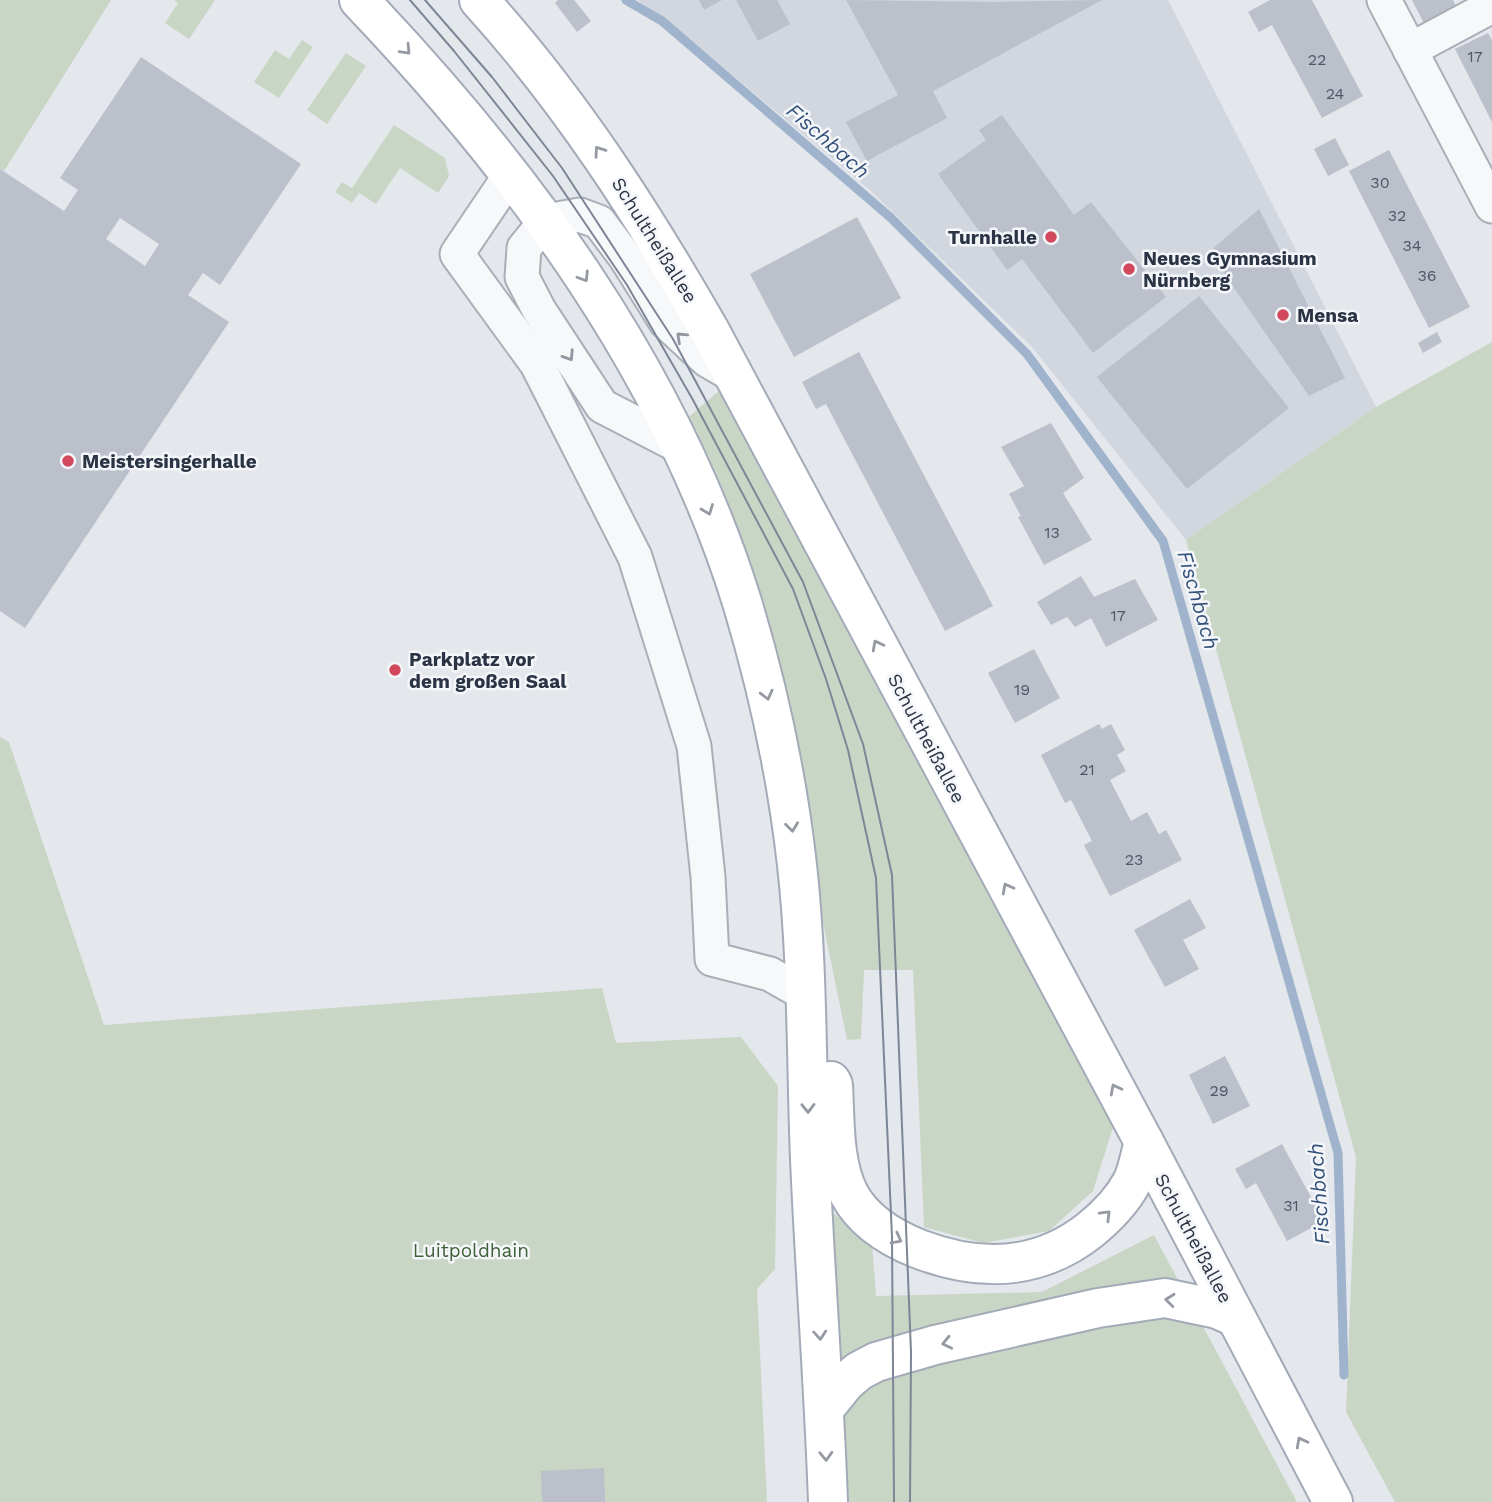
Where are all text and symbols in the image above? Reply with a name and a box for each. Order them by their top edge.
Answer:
one-way arrow [397,42,410,55]
house number: 17 [1467,47,1483,66]
house number: 22 [1308,50,1326,69]
house number: 24 [1326,84,1345,103]
water label: Fischbach [782,98,875,183]
one-way arrow [594,146,607,159]
street label: Schultheißallee [607,173,702,307]
house number: 30 [1370,173,1390,192]
house number: 32 [1388,206,1406,225]
place label: Turnhalle [948,226,1037,249]
marker: Turnhalle [1043,229,1059,245]
house number: 34 [1402,236,1422,255]
place label: Neues Gymnasium Nürnberg [1143,247,1317,292]
marker: Neues Gymnasium Nürnberg [1121,261,1137,277]
house number: 36 [1417,266,1437,285]
one-way arrow [576,269,588,282]
place label: Mensa [1297,304,1358,327]
marker: Mensa [1275,307,1291,323]
one-way arrow [676,332,689,345]
one-way arrow [561,349,574,362]
place label: Meistersingerhalle [82,450,257,473]
marker: Meistersingerhalle [60,453,76,469]
one-way arrow [699,503,713,515]
house number: 13 [1044,523,1060,542]
water label: Fischbach [1172,547,1225,652]
house number: 17 [1110,606,1126,625]
one-way arrow [872,639,886,652]
place label: Parkplatz vor dem großen Saal [409,648,567,693]
marker: Parkplatz vor dem großen Saal [387,662,403,678]
street label: Schultheißallee [883,669,970,807]
house number: 19 [1014,680,1030,699]
one-way arrow [759,689,773,701]
house number: 21 [1079,760,1095,779]
one-way arrow [784,821,799,832]
house number: 23 [1125,850,1143,869]
one-way arrow [1002,883,1016,896]
house number: 29 [1209,1081,1229,1100]
one-way arrow [1110,1084,1123,1096]
one-way arrow [801,1103,816,1114]
water label: Fischbach [1302,1142,1335,1246]
street label: Schultheißallee [1150,1169,1237,1307]
house number: 31 [1283,1196,1299,1215]
one-way arrow [1098,1211,1111,1224]
one-way arrow [890,1230,902,1244]
park label: Luitpoldhain [413,1239,529,1262]
one-way arrow [1164,1293,1175,1308]
one-way arrow [812,1330,827,1341]
one-way arrow [941,1334,953,1349]
one-way arrow [1296,1437,1310,1449]
one-way arrow [819,1450,834,1461]

